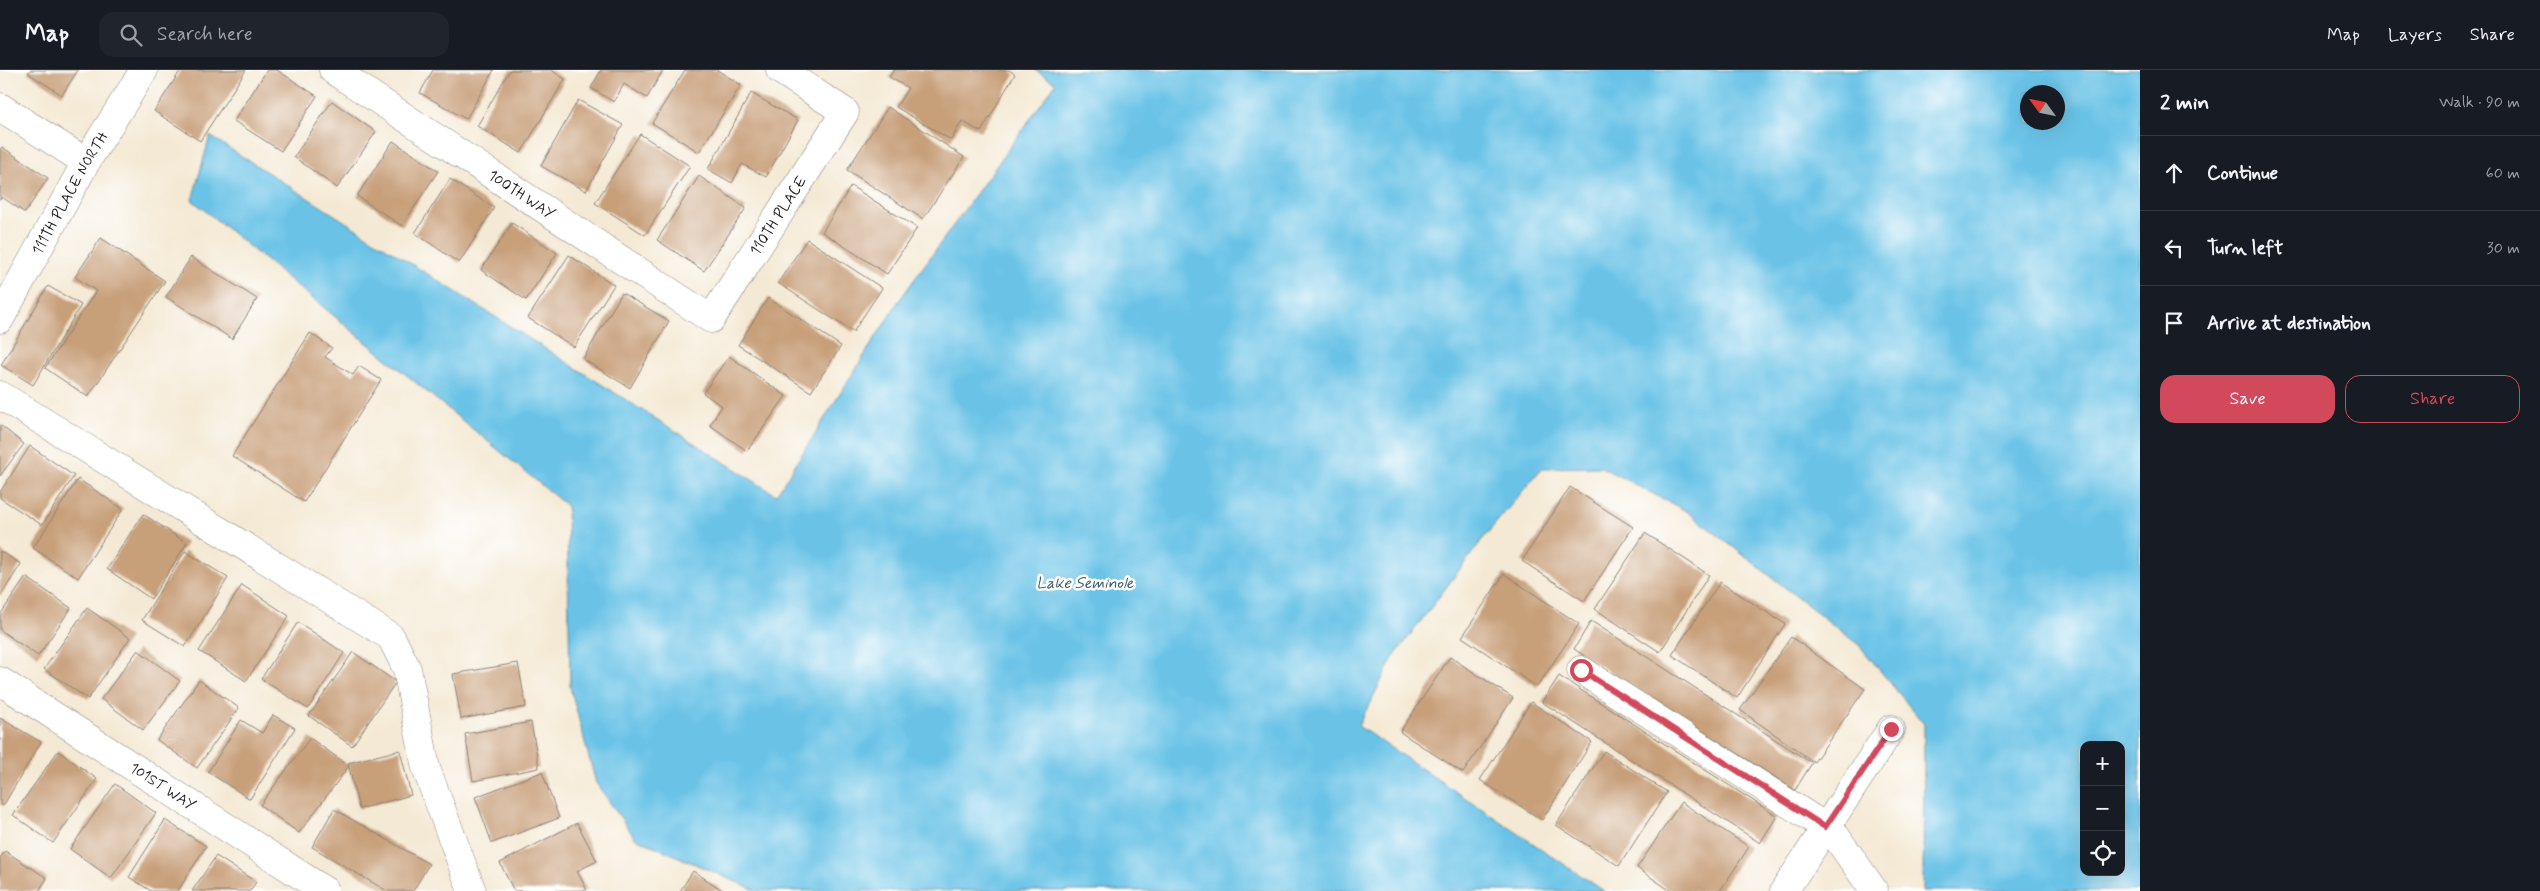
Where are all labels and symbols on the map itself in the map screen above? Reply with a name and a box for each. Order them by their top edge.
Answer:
north arrow [2020,85,2065,130]
street label: 111TH PLACE NORTH [28,128,114,259]
street label: 100TH WAY [484,166,559,225]
street label: 110TH PLACE [746,172,812,259]
water label: Lake Seminole [1036,573,1134,594]
route start [1570,659,1593,682]
route end [1880,718,1903,741]
street label: 101ST WAY [125,758,200,816]

